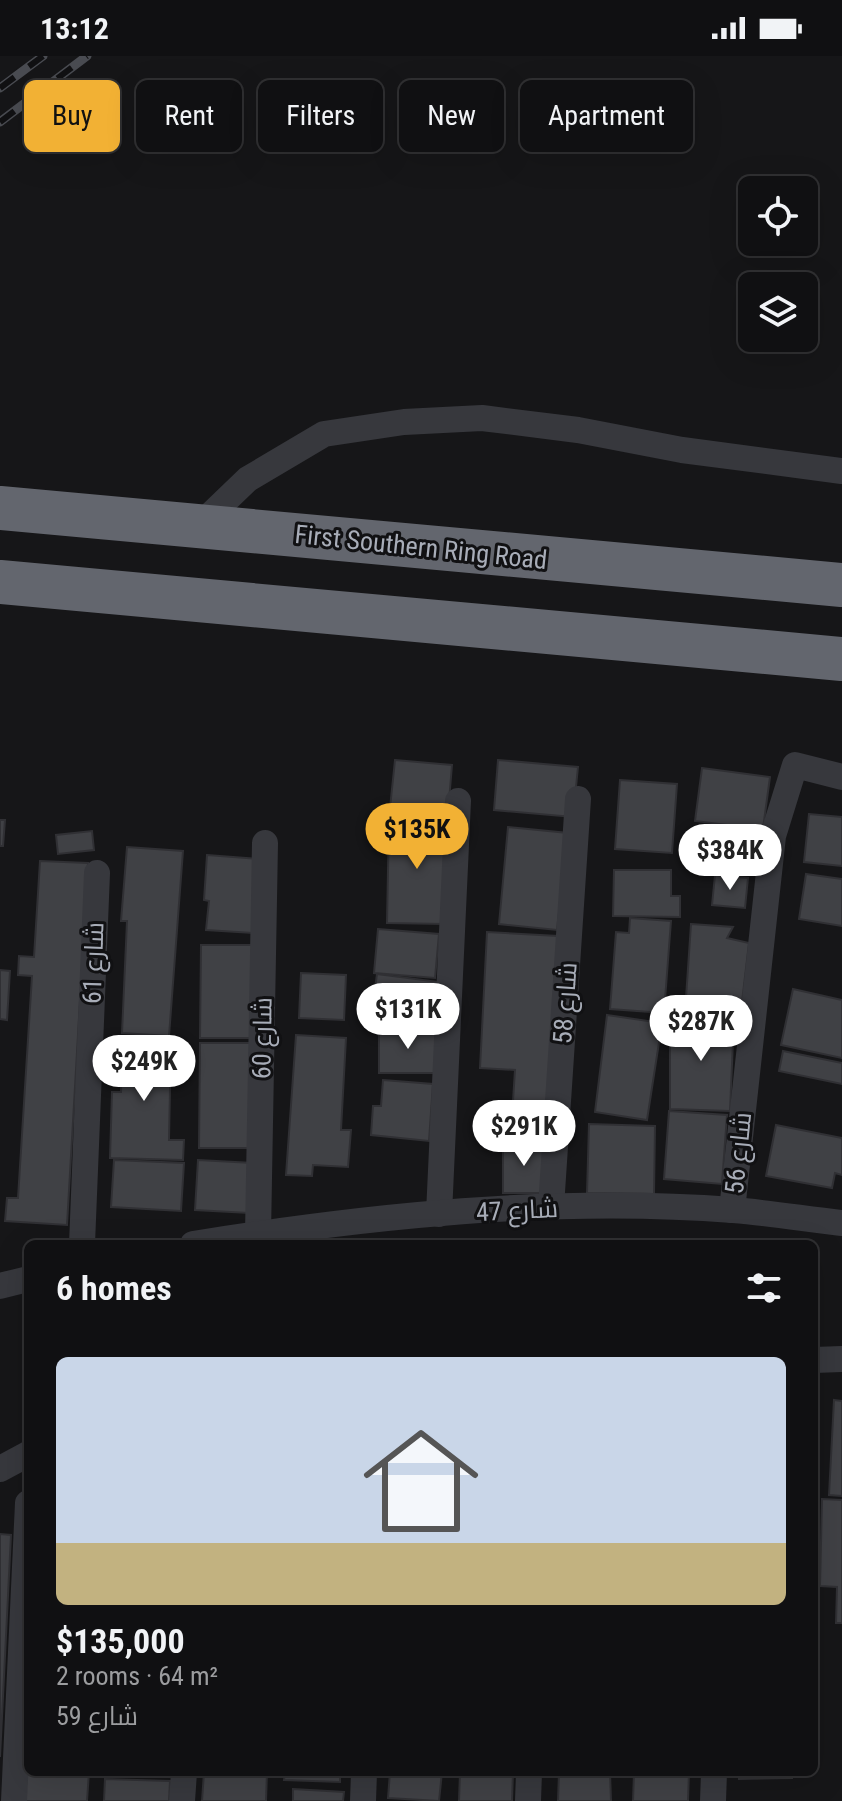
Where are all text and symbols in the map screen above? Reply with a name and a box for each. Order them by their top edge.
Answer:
text: 13:12 [40,11,109,46]
chip: Buy [24,80,120,152]
chip: Rent [136,80,242,152]
chip: Filters [258,80,383,152]
chip: New [399,80,504,152]
chip: Apartment [520,80,693,152]
map controls [738,176,818,352]
button: locate [738,176,818,256]
button: layers [738,272,818,352]
street label: First Southern Ring Road [293,519,549,575]
pin: $135K [361,803,473,871]
text: $135K [384,814,450,844]
pin: $384K [674,824,786,892]
text: $384K [697,835,763,865]
street label: شارع 61 [77,921,111,1005]
street label: شارع 58 [547,961,585,1045]
pin: $131K [352,983,464,1051]
text: $131K [375,994,441,1024]
pin: $287K [645,995,757,1063]
street label: شارع 60 [246,997,280,1079]
text: $287K [668,1006,734,1036]
pin: $249K [88,1035,200,1103]
text: $249K [111,1046,177,1076]
pin: $291K [468,1100,580,1168]
text: $291K [491,1111,557,1141]
street label: شارع 56 [719,1111,759,1196]
street label: شارع 47 [475,1193,559,1229]
icon: filters [742,1266,786,1310]
text: 6 homes [56,1268,172,1308]
icon: home [349,1409,493,1553]
text: $135,000 [56,1621,185,1661]
text: 2 rooms · 64 m² [56,1661,218,1691]
text: شارع 59 [56,1701,138,1731]

